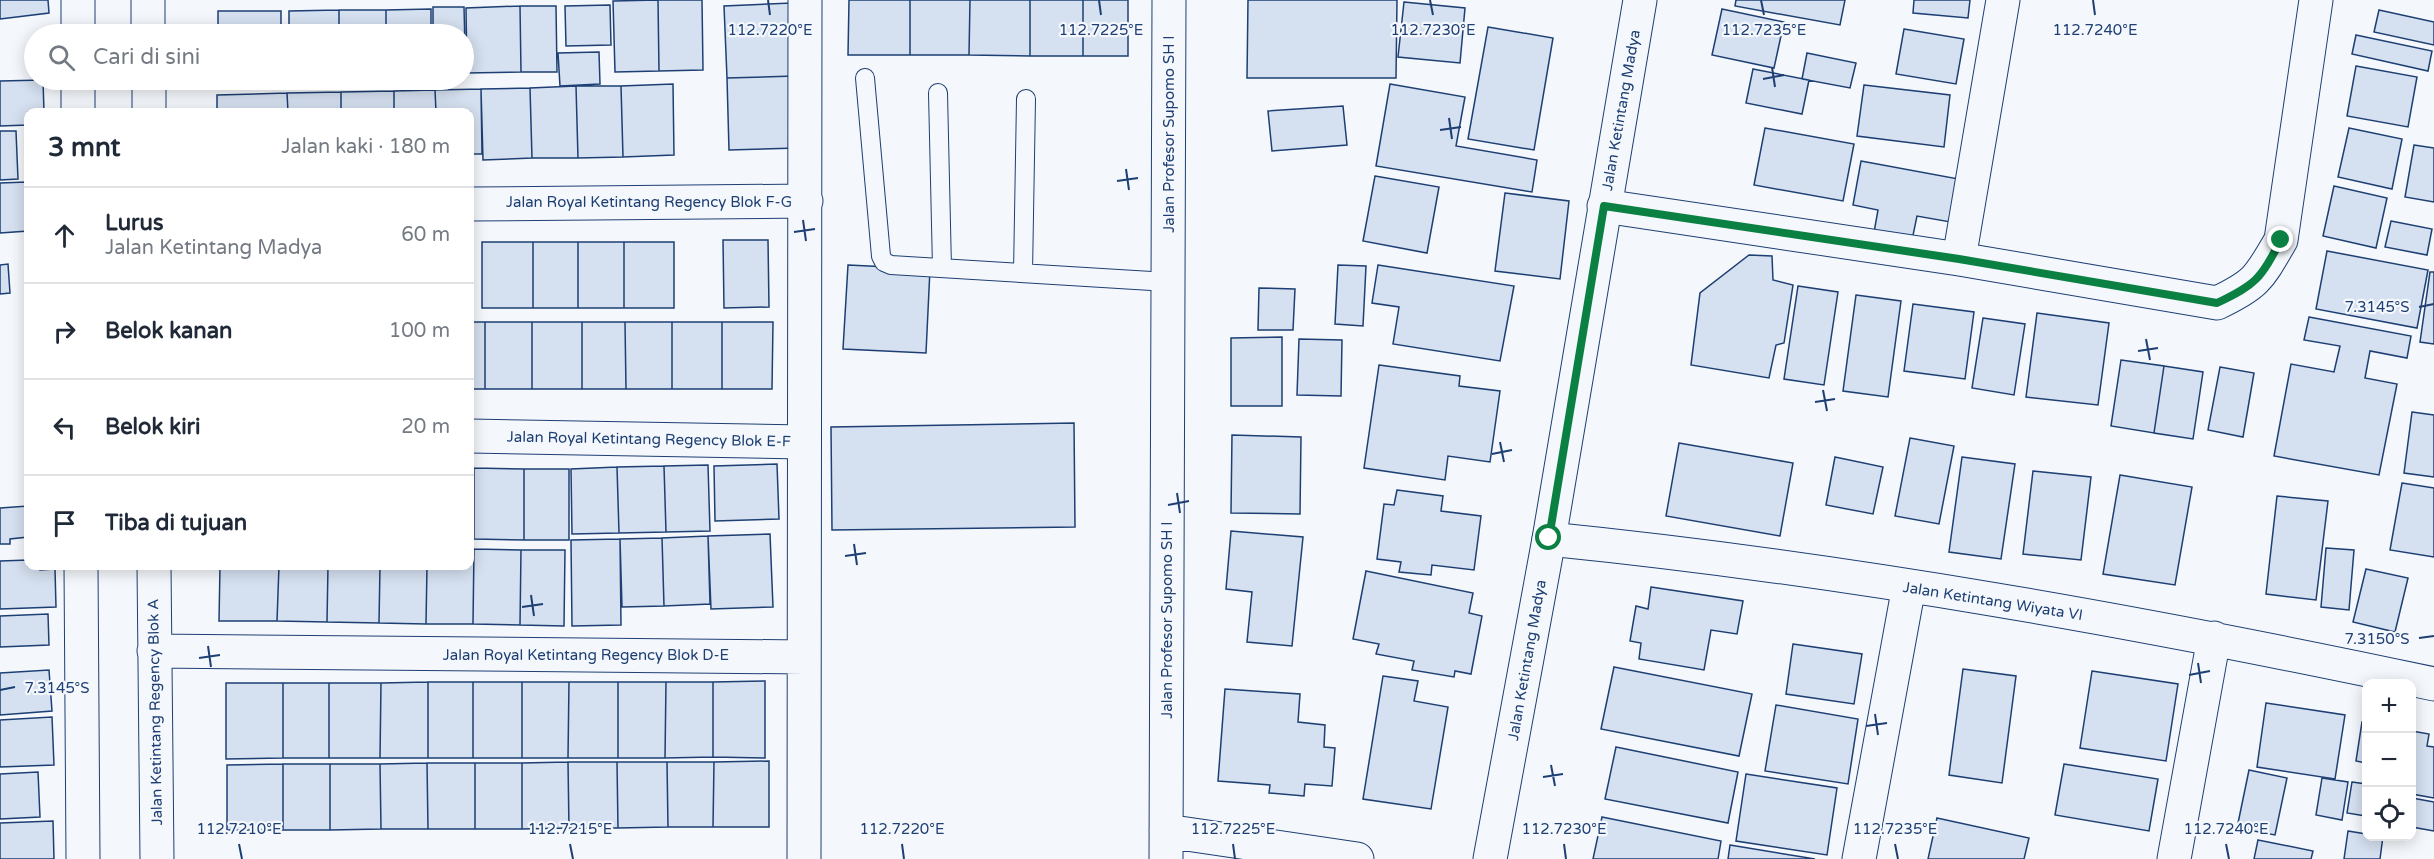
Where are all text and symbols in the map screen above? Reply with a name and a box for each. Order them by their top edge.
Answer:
text: 112.7220°E [728,21,812,39]
text: 112.7225°E [1059,21,1143,39]
text: 112.7230°E [1391,21,1475,39]
text: 112.7235°E [1722,21,1806,39]
text: 112.7240°E [2053,21,2137,39]
search box [24,24,474,90]
street label: Jalan Ketintang Madya [1598,28,1644,192]
street label: Jalan Profesor Supomo SH I [1160,35,1178,233]
icon: search [45,41,78,74]
text: Cari di sini [93,44,200,70]
text: 3 mnt [48,132,120,163]
text: Jalan kaki · 180 m [281,135,450,159]
street label: Jalan Royal Ketintang Regency Blok F-G [506,193,792,211]
text: Lurus [105,210,163,236]
icon: ahead [48,219,81,252]
text: 60 m [401,223,450,247]
route end [2267,226,2293,252]
text: Jalan Ketintang Madya [105,236,322,260]
text: 7.3145°S [2345,298,2409,316]
icon: right [48,315,81,348]
text: Belok kanan [105,318,232,344]
text: 100 m [389,319,450,343]
icon: left [48,411,81,444]
text: Belok kiri [105,414,201,440]
text: 20 m [401,415,450,439]
street label: Jalan Royal Ketintang Regency Blok E-F [507,428,791,450]
icon: arrive [48,507,81,540]
text: Tiba di tujuan [105,510,247,536]
street label: Jalan Profesor Supomo SH I [1158,521,1176,719]
route start [1535,524,1561,550]
street label: Jalan Ketintang Madya [1504,578,1550,742]
street label: Jalan Ketintang Wiyata VI [1902,578,2084,624]
street label: Jalan Ketintang Regency Blok A [144,598,166,826]
text: 7.3150°S [2344,630,2410,648]
street label: Jalan Royal Ketintang Regency Blok D-E [443,646,729,664]
text: 7.3145°S [25,679,89,697]
map controls [2362,679,2416,841]
button: + [2362,679,2416,733]
button: − [2362,733,2416,787]
button: locate [2362,787,2416,841]
text: 112.7210°E [197,820,281,838]
text: 112.7215°E [528,820,612,838]
text: 112.7220°E [860,820,944,838]
text: 112.7225°E [1191,820,1275,838]
text: 112.7230°E [1522,820,1606,838]
text: 112.7235°E [1853,820,1937,838]
text: 112.7240°E [2184,820,2268,838]

